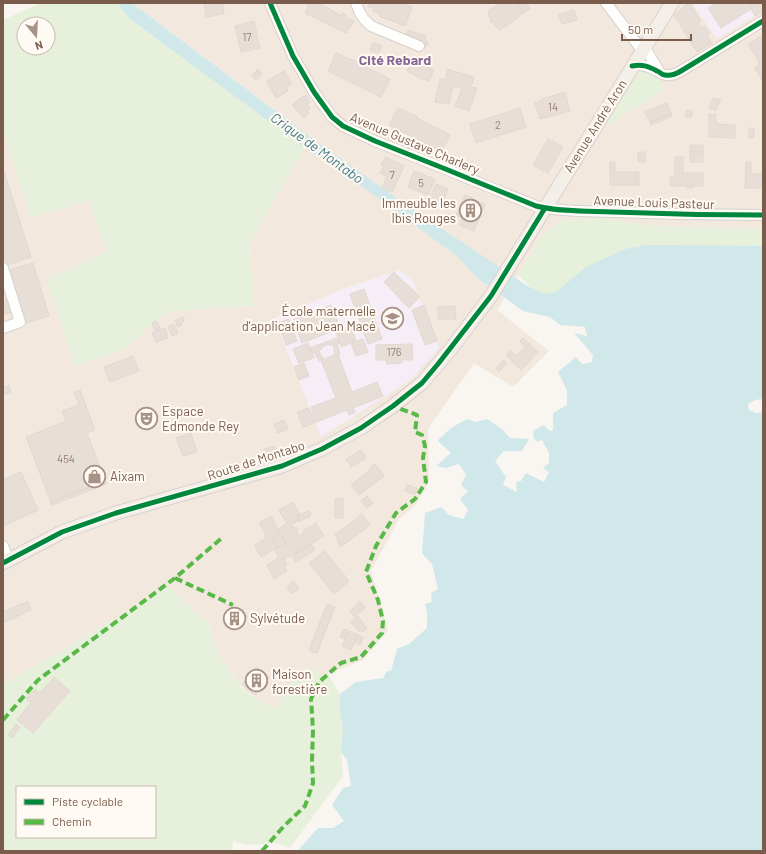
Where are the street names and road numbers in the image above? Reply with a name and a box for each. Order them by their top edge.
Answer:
street label: Avenue André Aron [560,77,630,175]
street label: Avenue Gustave Charlery [348,108,482,178]
street label: Avenue Louis Pasteur [593,192,715,212]
street label: Route de Montabo [205,437,307,483]

